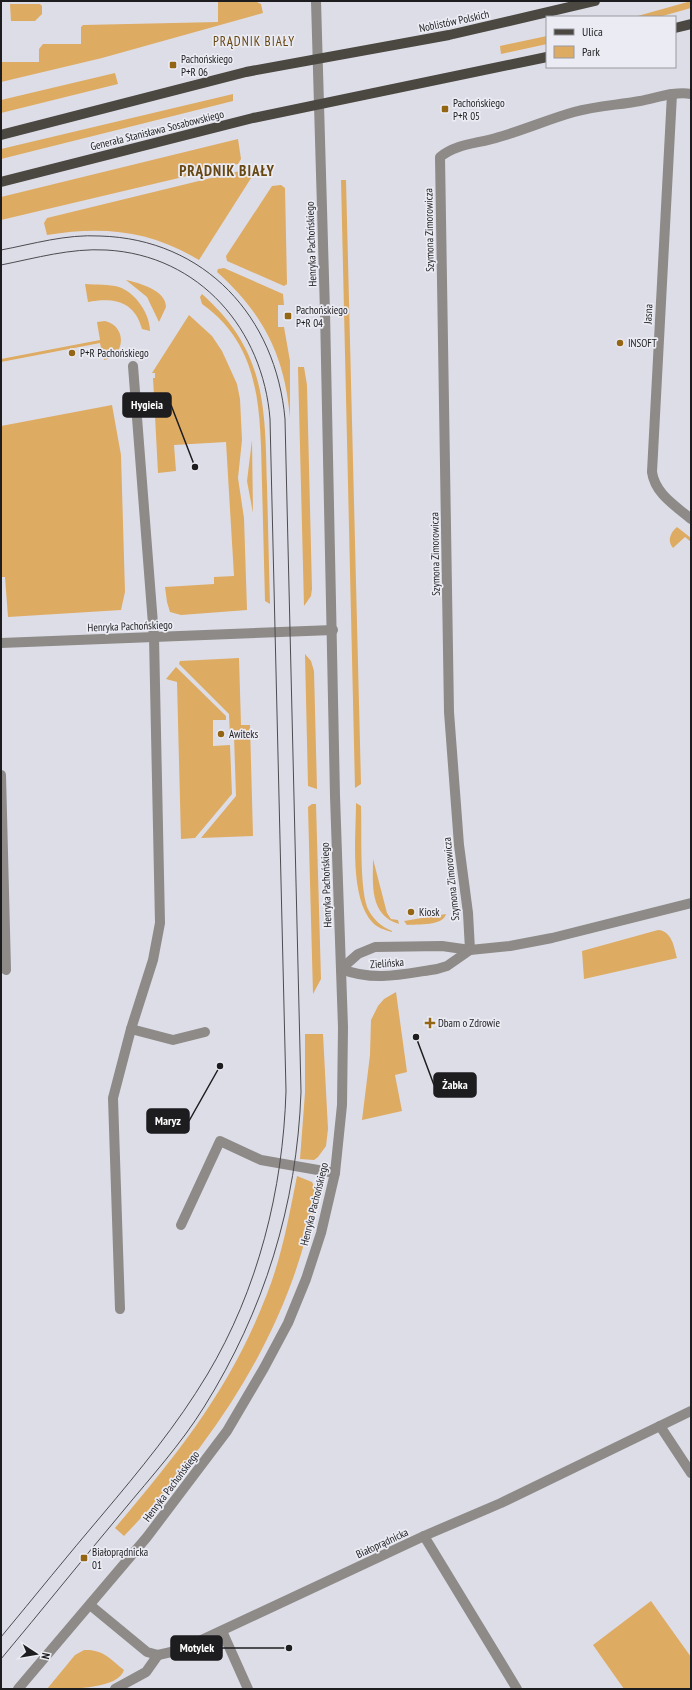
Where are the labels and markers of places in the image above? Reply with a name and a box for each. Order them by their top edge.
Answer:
place label: Pachońskiego P+R 06 [181,52,233,79]
marker: Pachońskiego P+R 06 [168,60,178,70]
place label: Pachońskiego P+R 05 [453,96,505,123]
marker: Pachońskiego P+R 05 [440,104,450,114]
place label: Pachońskiego P+R 04 [296,303,348,330]
marker: Pachońskiego P+R 04 [283,311,293,321]
place label: INSOFT [628,336,657,350]
marker: INSOFT [615,338,625,348]
place label: P+R Pachońskiego [80,346,149,360]
marker: P+R Pachońskiego [67,348,77,358]
callout: Hygieia [123,393,171,417]
place label: Awiteks [229,727,259,741]
marker: Awiteks [216,729,226,739]
place label: Kiosk [419,905,440,919]
marker: Kiosk [406,907,416,917]
place label: Dbam o Zdrowie [438,1016,500,1030]
marker: Dbam o Zdrowie [425,1018,435,1028]
callout: Żabka [434,1073,476,1097]
callout: Maryz [147,1109,189,1133]
place label: Białoprądnicka 01 [92,1545,148,1572]
marker: Białoprądnicka 01 [79,1553,89,1563]
callout: Motylek [171,1636,222,1660]

